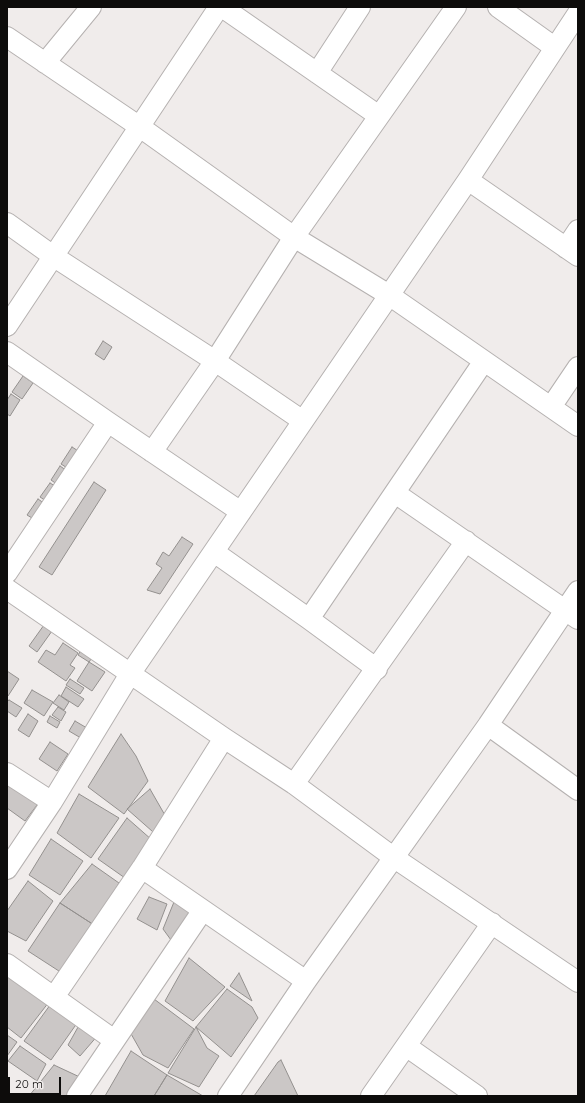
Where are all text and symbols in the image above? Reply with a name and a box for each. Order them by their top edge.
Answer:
scale bar [10,1069,63,1095]
text: 20 m [15,1076,43,1091]

